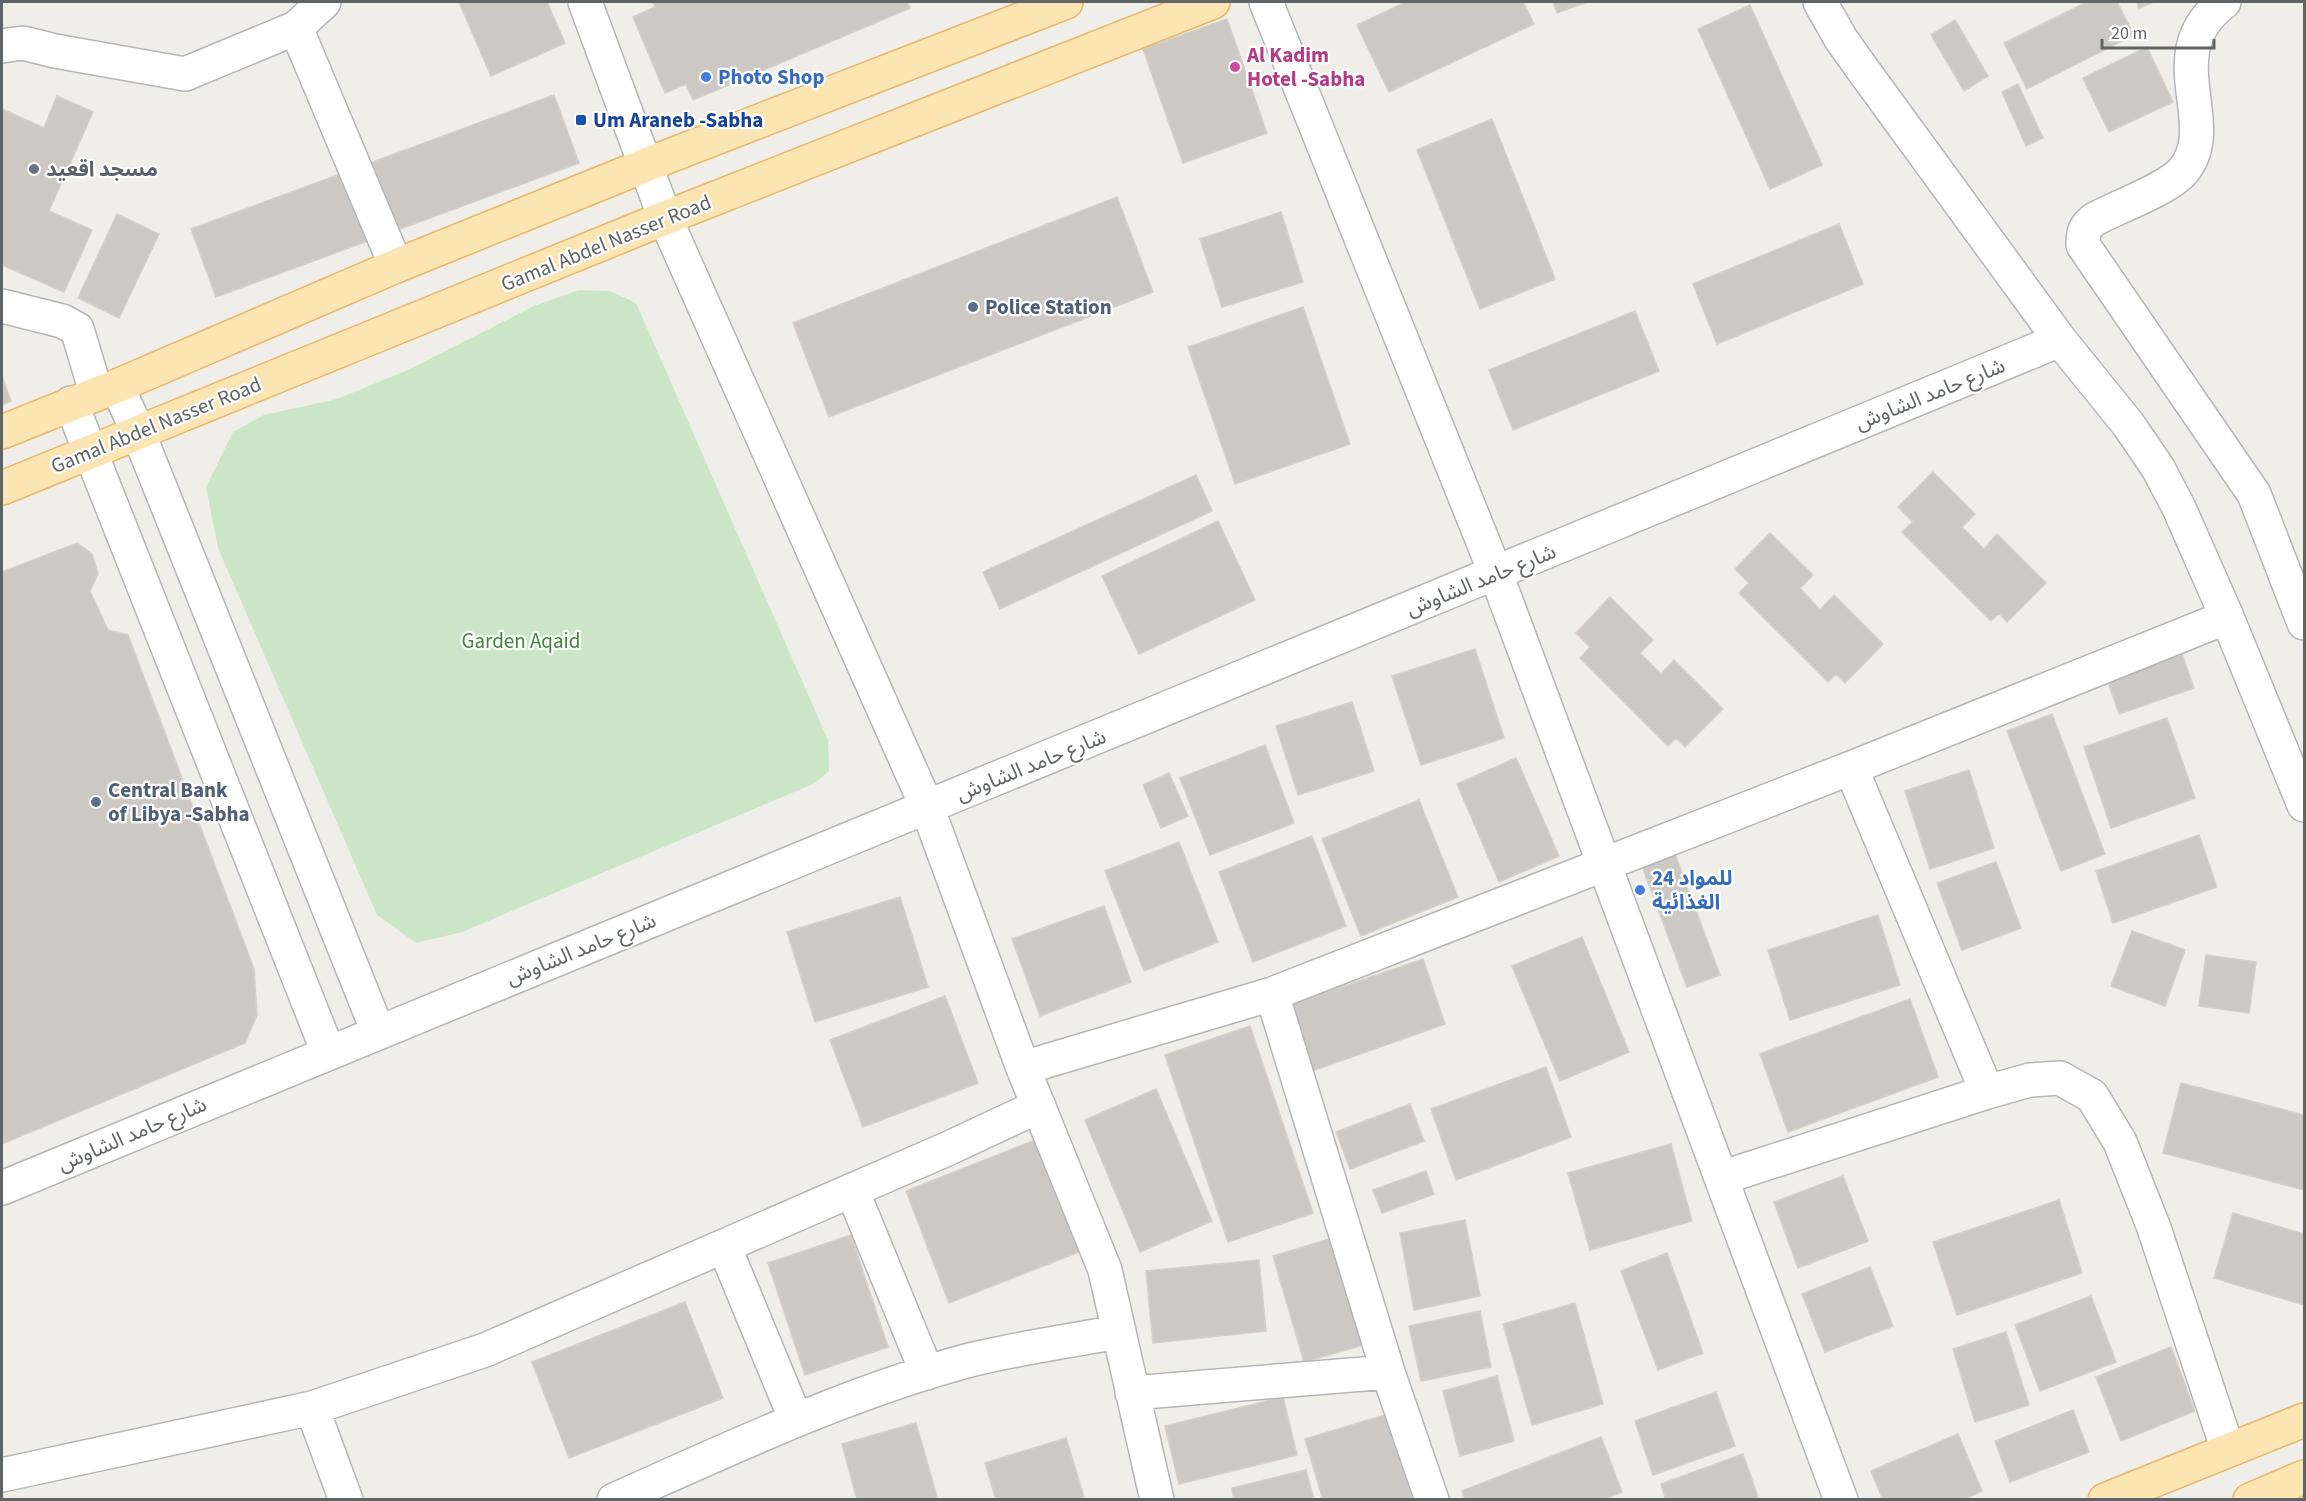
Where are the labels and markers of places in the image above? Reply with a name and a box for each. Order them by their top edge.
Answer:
place label: Al Kadim Hotel -Sabha [1246,40,1365,94]
marker: Al Kadim Hotel -Sabha [1228,60,1242,74]
place label: Photo Shop [718,62,824,92]
marker: Photo Shop [699,70,713,84]
place label: Um Araneb -Sabha [593,105,763,135]
marker: Um Araneb -Sabha [574,113,588,127]
place label: مسجد اقعيد [46,154,158,184]
marker: مسجد اقعيد [27,162,41,176]
place label: Police Station [985,292,1112,322]
marker: Police Station [966,300,980,314]
place label: Central Bank of Libya -Sabha [108,775,249,829]
marker: Central Bank of Libya -Sabha [89,795,103,809]
place label: 24 للمواد الغذائية [1652,863,1733,917]
marker: 24 للمواد الغذائية [1633,883,1647,897]

